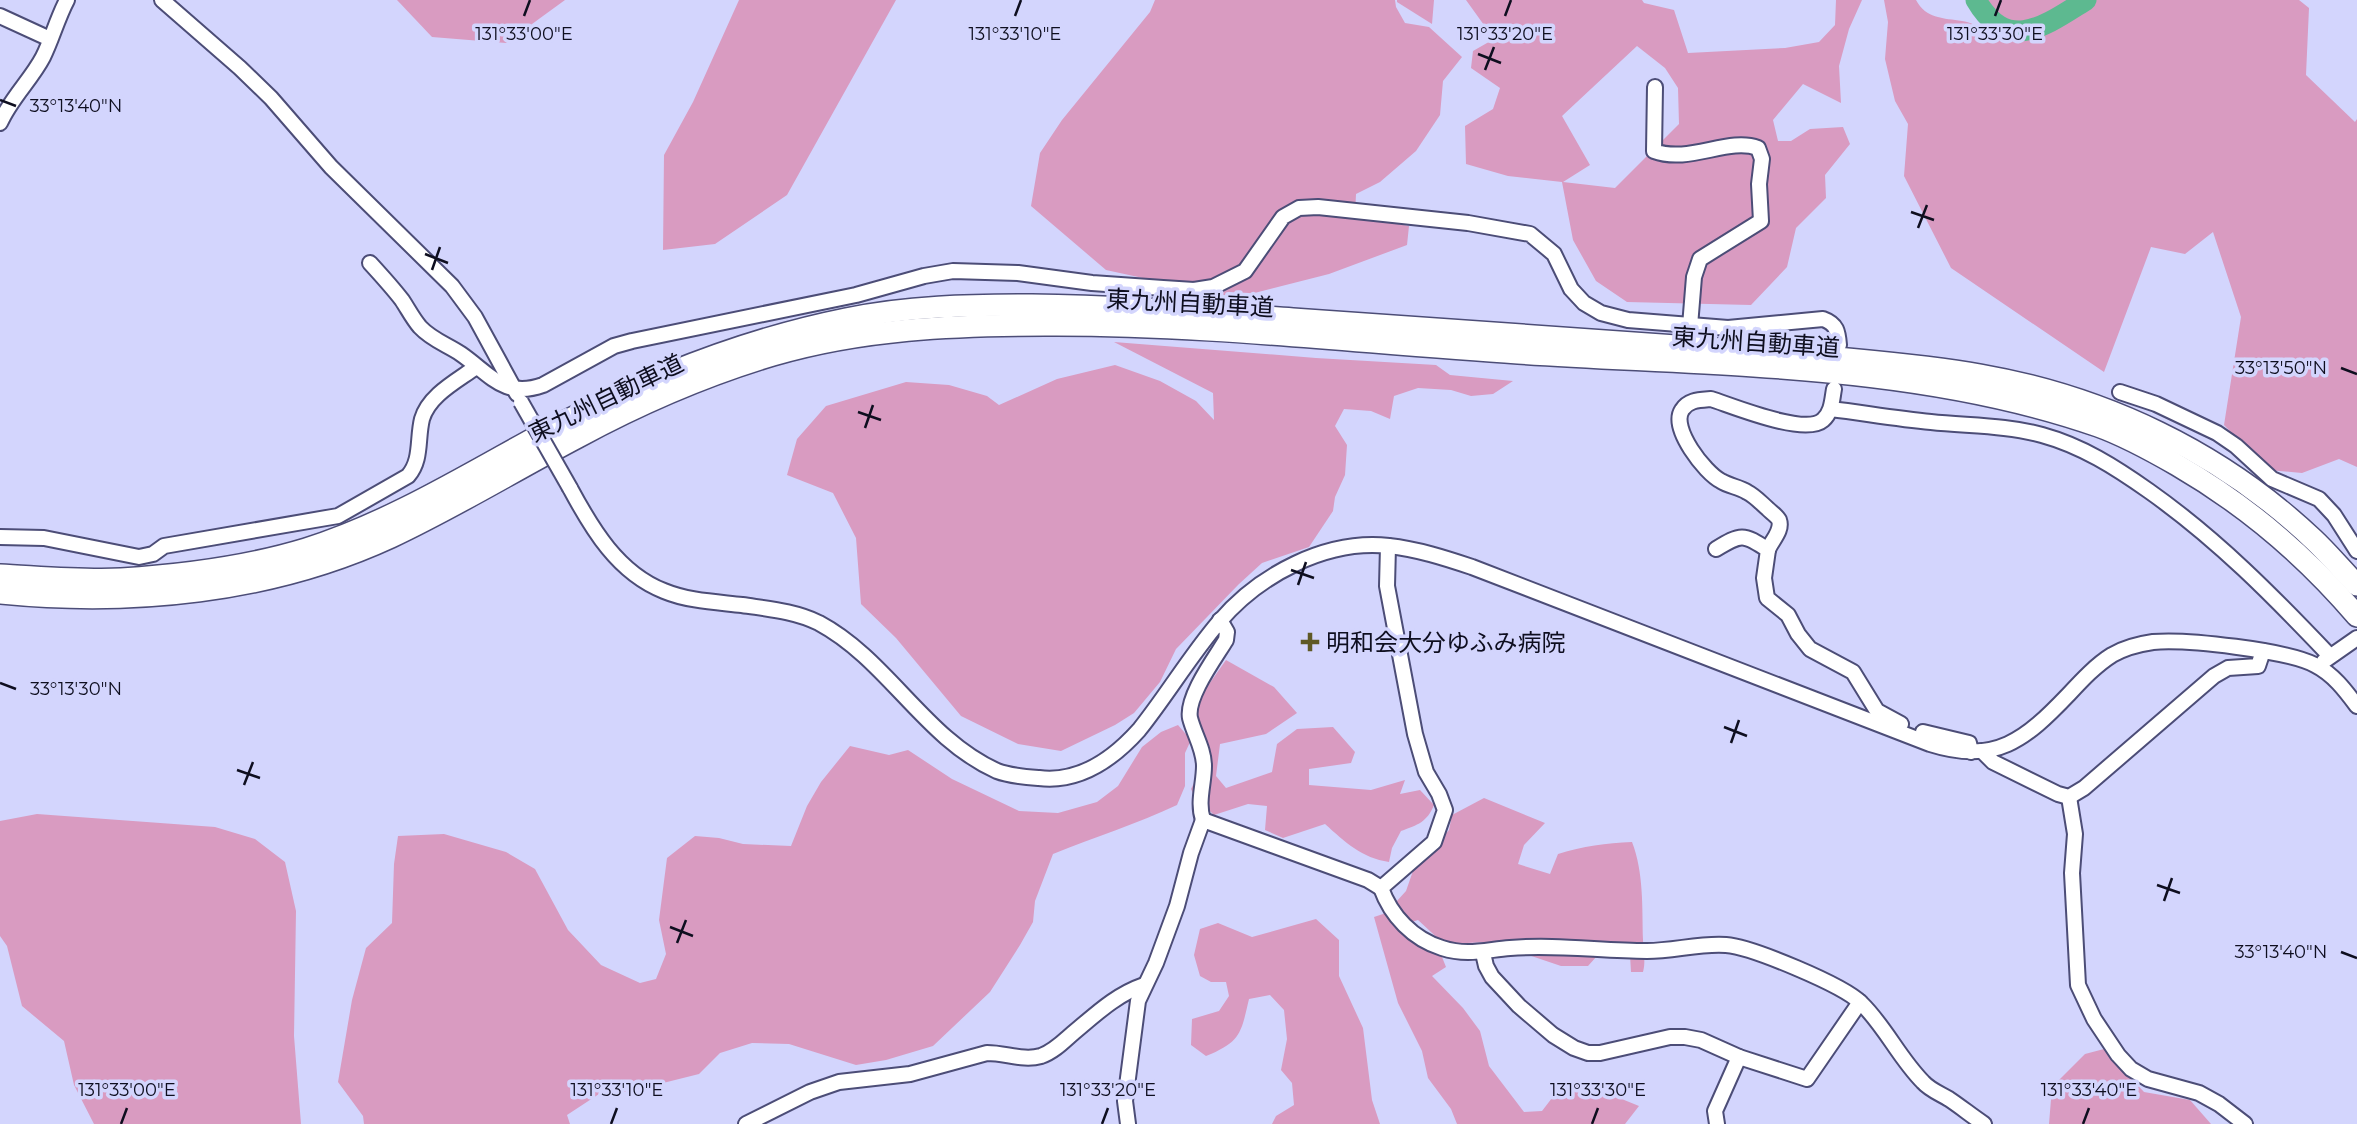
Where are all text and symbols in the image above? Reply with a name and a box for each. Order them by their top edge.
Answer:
text: 131°33'00"E [475,23,573,45]
text: 131°33'10"E [969,23,1061,45]
text: 131°33'20"E [1457,23,1553,45]
text: 131°33'30"E [1947,23,2043,45]
text: 33°13'40"N [30,95,122,117]
street label: 東九州自動車道 [1105,284,1275,322]
street label: 東九州自動車道 [1671,322,1841,362]
street label: 東九州自動車道 [524,348,688,448]
text: 33°13'50"N [2235,357,2327,379]
place label: 明和会大分ゆふみ病院 [1326,628,1566,657]
marker: 明和会大分ゆふみ病院 [1300,632,1320,652]
text: 33°13'30"N [30,678,122,700]
text: 33°13'40"N [2235,941,2327,963]
text: 131°33'00"E [78,1079,176,1101]
text: 131°33'10"E [571,1079,663,1101]
text: 131°33'20"E [1060,1079,1156,1101]
text: 131°33'30"E [1550,1079,1646,1101]
text: 131°33'40"E [2041,1079,2137,1101]

